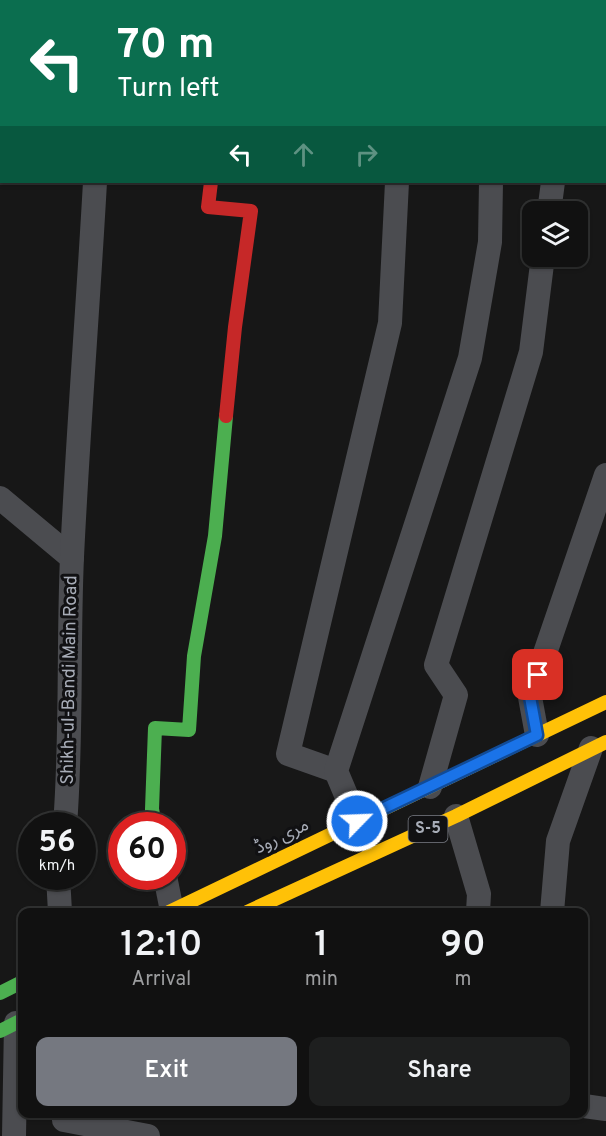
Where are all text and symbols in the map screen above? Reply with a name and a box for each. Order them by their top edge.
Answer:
text: 70 m [117,20,215,73]
icon: left [18,24,96,102]
text: Turn left [117,72,219,106]
icon: left [224,138,257,171]
icon: ahead [287,138,320,171]
icon: right [350,138,383,171]
map controls [522,201,588,267]
button: layers [522,201,588,267]
street label: Shikh-ul-Bandi Main Road [57,575,83,785]
pin [512,649,563,700]
icon: arrive [521,658,554,691]
position arrow [325,789,389,853]
speed limit sign: 60 [108,812,186,890]
street label: مری روڈ [251,814,313,860]
road number: S-5 [408,816,448,842]
text: 56 [39,825,75,862]
text: km/h [39,857,75,876]
text: 12:10 [120,923,202,969]
text: 1 [314,923,328,969]
text: 90 [440,923,486,969]
text: Arrival [132,967,191,993]
text: min [305,967,338,993]
text: m [455,967,471,993]
button: Exit [36,1037,297,1106]
button: Share [309,1037,570,1106]

